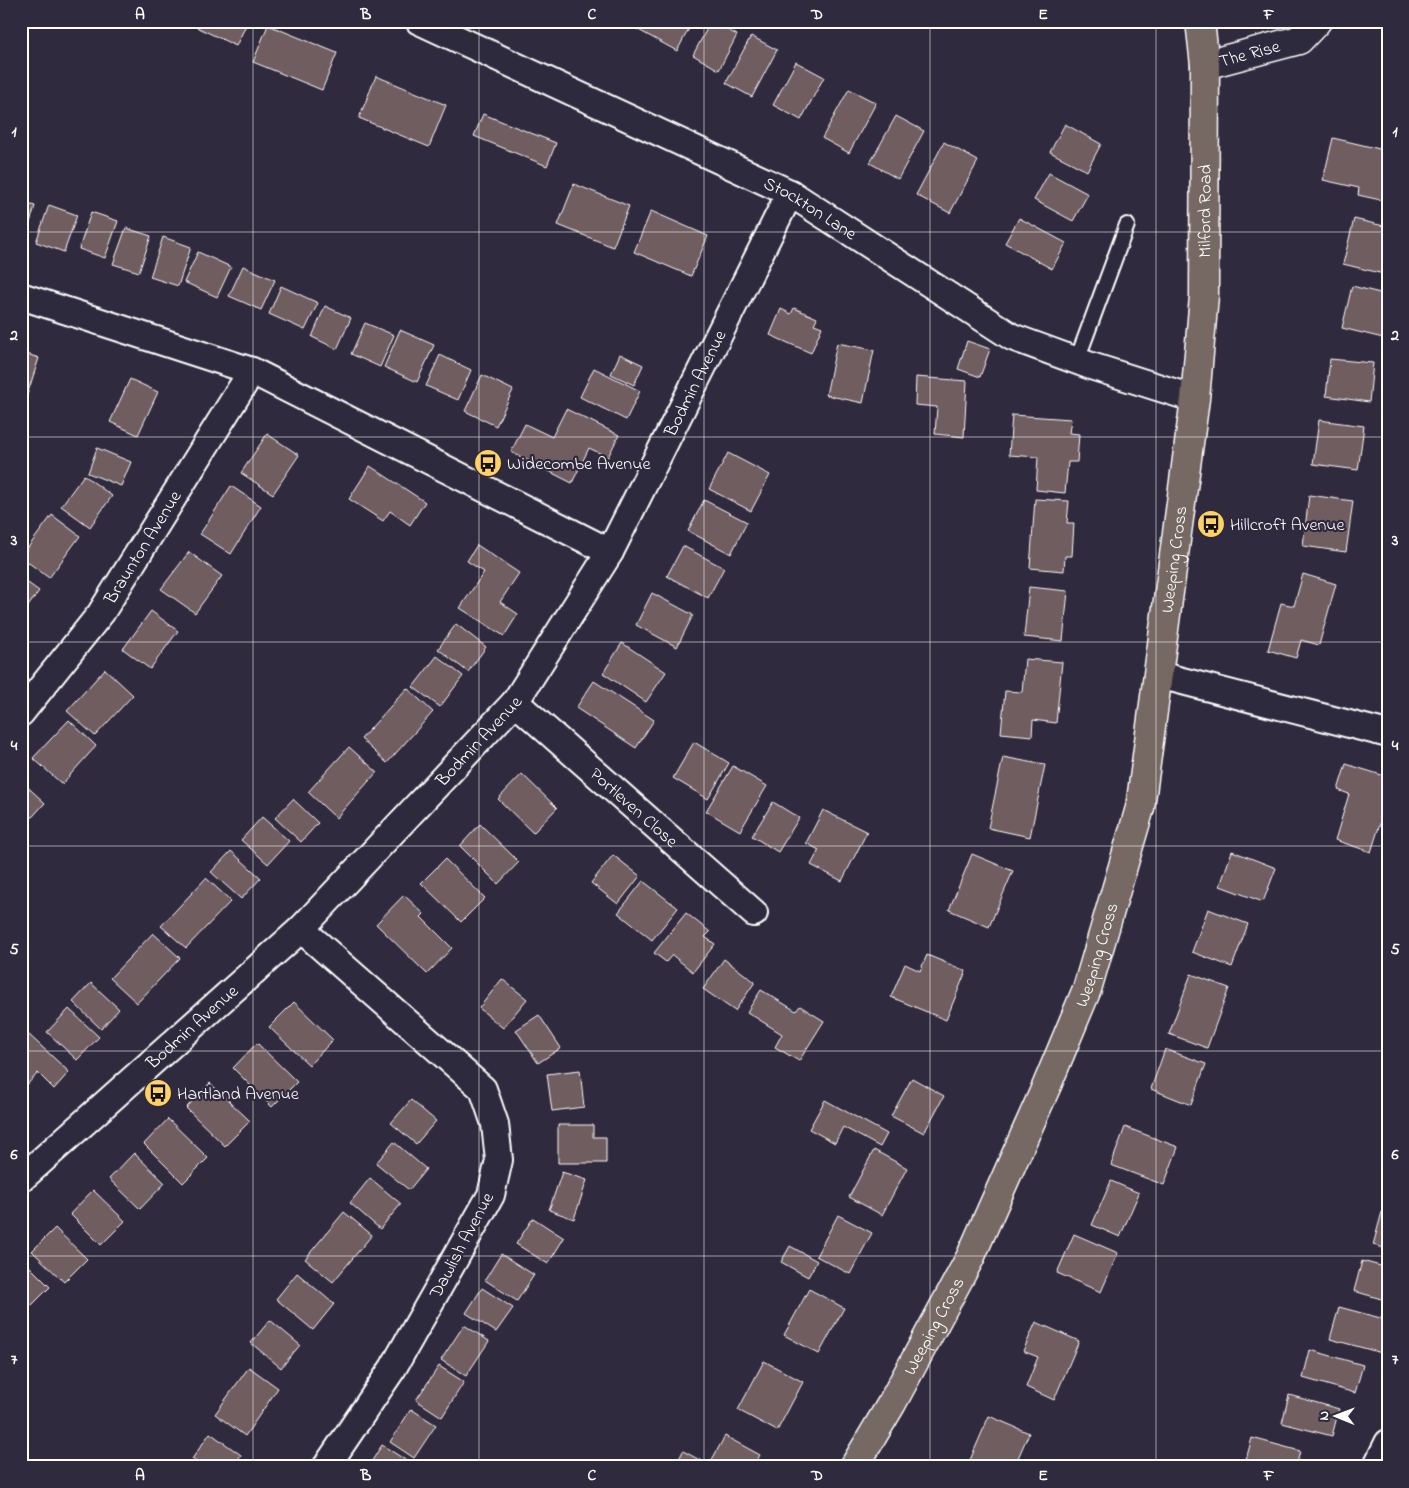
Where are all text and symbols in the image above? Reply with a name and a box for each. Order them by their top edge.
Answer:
text: A [135,3,145,27]
text: B [360,3,372,27]
text: C [588,3,597,27]
text: D [810,3,823,27]
text: E [1038,3,1048,27]
text: F [1263,3,1275,27]
street label: The Rise [1217,34,1284,76]
text: 1 [11,120,17,144]
text: 1 [1392,120,1398,144]
street label: Milford Road [1193,164,1220,258]
street label: Stockton Lane [759,171,862,248]
text: 2 [9,324,18,348]
text: 2 [1390,324,1399,348]
street label: Bodmin Avenue [658,325,735,442]
bus stop icon: Widecombe Avenue [473,448,503,478]
place label: Widecombe Avenue [507,452,651,478]
street label: Braunton Avenue [98,485,190,611]
street label: Weeping Cross [1155,504,1195,615]
bus stop icon: Hillcroft Avenue [1196,509,1226,539]
place label: Hillcroft Avenue [1230,513,1346,539]
text: 3 [10,529,18,553]
text: 3 [1391,529,1399,553]
street label: Bodmin Avenue [430,691,531,794]
text: 4 [10,734,18,758]
text: 4 [1391,734,1399,758]
street label: Portleven Close [583,763,683,855]
street label: Weeping Cross [1070,900,1127,1012]
text: 5 [9,938,19,962]
text: 5 [1390,938,1400,962]
street label: Bodmin Avenue [140,979,246,1077]
bus stop icon: Hartland Avenue [143,1078,173,1108]
place label: Hartland Avenue [177,1082,300,1108]
text: 6 [9,1143,18,1167]
text: 6 [1390,1143,1399,1167]
street label: Dawlish Avenue [423,1188,502,1304]
street label: Weeping Cross [898,1273,972,1380]
text: 7 [11,1348,18,1372]
text: 7 [1392,1348,1399,1372]
north arrow [1312,1390,1362,1440]
text: N [1314,1411,1335,1421]
text: A [135,1464,145,1488]
text: B [360,1464,372,1488]
text: C [588,1464,597,1488]
text: D [810,1464,823,1488]
text: E [1038,1464,1048,1488]
text: F [1263,1464,1275,1488]

